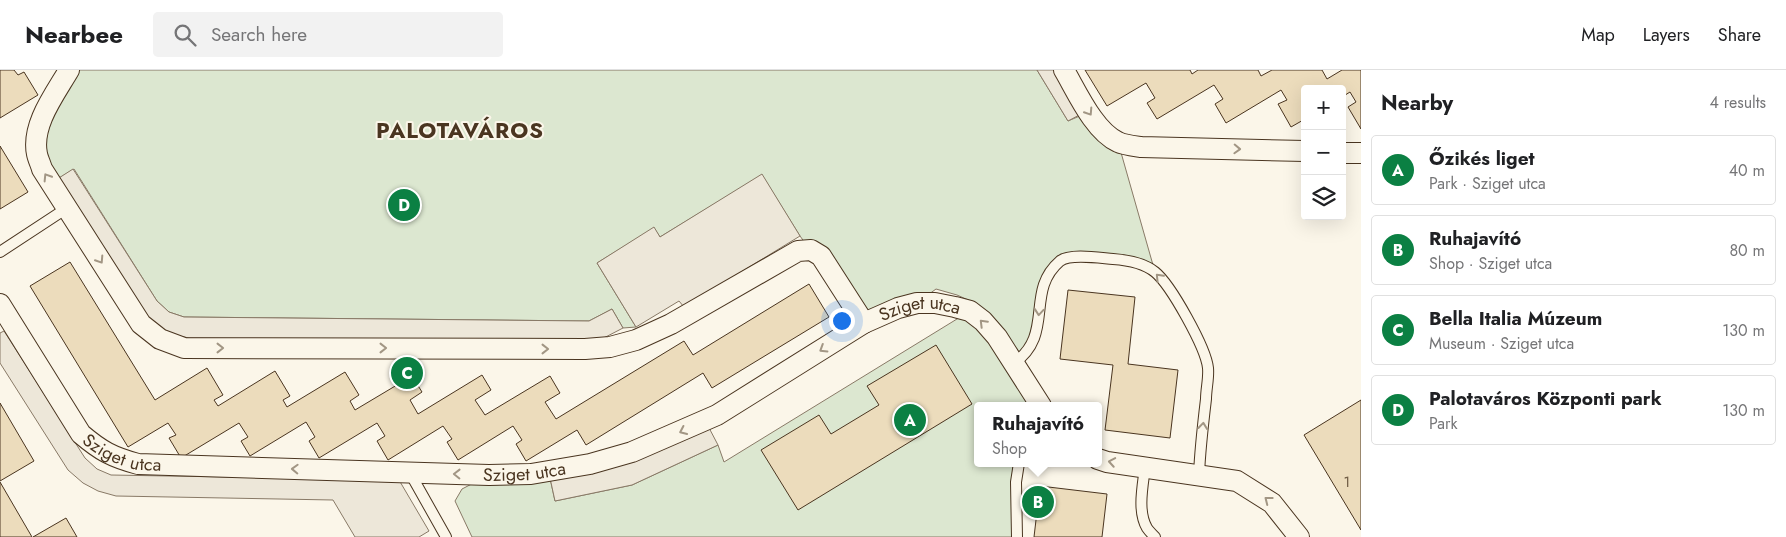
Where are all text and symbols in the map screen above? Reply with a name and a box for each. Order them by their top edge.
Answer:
search box [153,12,503,57]
text: Nearbee [25,17,123,52]
icon: search [171,21,199,49]
text: Search here [211,21,307,48]
text: Map [1581,22,1615,48]
text: Layers [1643,22,1690,48]
text: Share [1718,22,1761,48]
map controls [1301,85,1346,220]
button: + [1301,85,1346,130]
text: Nearby [1381,88,1453,118]
text: 4 results [1710,91,1766,114]
one-way arrow [1083,106,1092,115]
district label: PALOTAVÁROS [376,114,544,146]
button: − [1301,130,1346,175]
one-way arrow [1233,144,1241,155]
text: Őzikés liget [1429,145,1535,172]
text: A [1392,159,1404,182]
text: 40 m [1729,159,1765,182]
text: Park · Sziget utca [1429,172,1546,195]
one-way arrow [44,174,54,183]
button: layers [1301,175,1346,220]
pin: D [388,186,420,224]
text: Ruhajavító [1429,225,1521,252]
text: B [1393,239,1403,262]
text: 80 m [1729,239,1765,262]
text: Shop · Sziget utca [1429,252,1552,275]
one-way arrow [94,254,103,263]
one-way arrow [1156,274,1165,283]
street label: Sziget utca [875,290,963,328]
text: Bella Italia Múzeum [1429,305,1602,332]
your location [829,308,855,334]
one-way arrow [1034,308,1045,316]
text: C [1392,319,1404,342]
text: 130 m [1722,319,1765,342]
one-way arrow [980,320,989,329]
text: Museum · Sziget utca [1429,332,1574,355]
one-way arrow [819,342,828,352]
one-way arrow [217,343,225,353]
one-way arrow [380,343,387,353]
one-way arrow [542,344,550,354]
pin: C [391,354,423,392]
text: Palotaváros Központi park [1429,385,1662,412]
text: D [1392,399,1404,422]
text: 130 m [1722,399,1765,422]
pin: A [894,401,926,439]
popup [974,402,1102,467]
text: Ruhajavító [992,410,1084,437]
text: Park [1429,412,1458,435]
one-way arrow [1197,422,1208,430]
one-way arrow [679,425,688,435]
street label: Sziget utca [77,427,162,478]
text: Shop [992,437,1027,460]
street label: Sziget utca [483,455,568,488]
one-way arrow [1108,458,1117,468]
one-way arrow [291,464,299,475]
one-way arrow [453,469,461,480]
house number: 1 [1344,471,1350,493]
pin: B [1022,483,1054,521]
one-way arrow [1264,497,1273,506]

